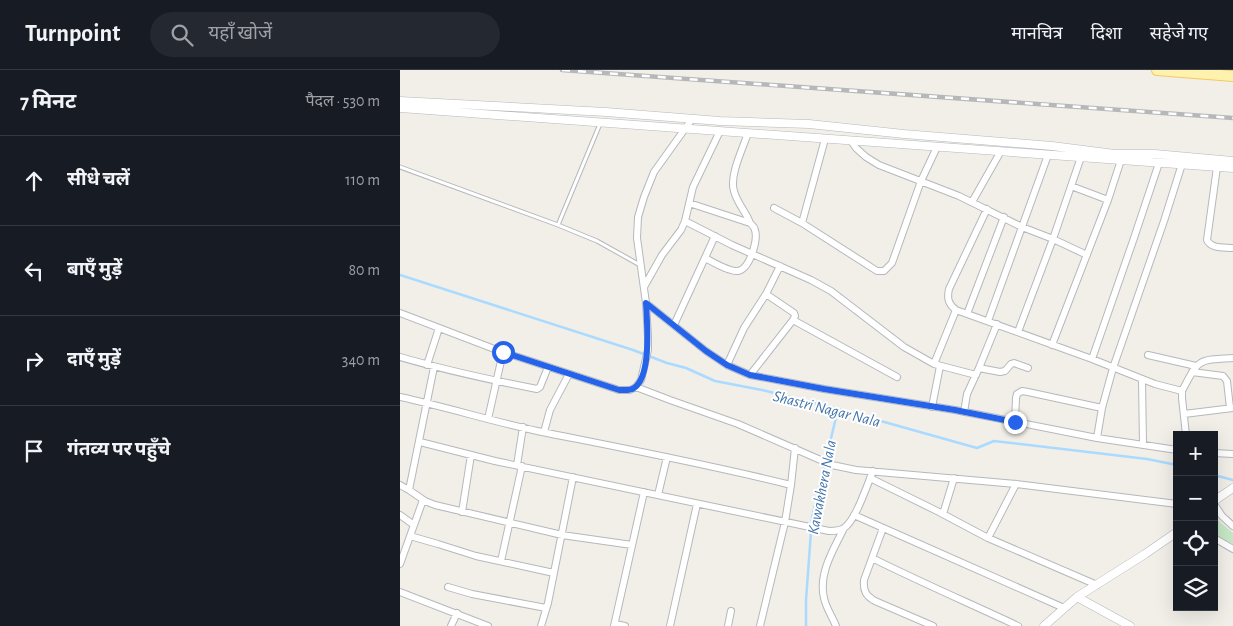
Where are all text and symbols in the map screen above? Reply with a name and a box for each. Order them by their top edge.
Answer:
search box [150,12,500,57]
icon: search [168,21,196,49]
text: Turnpoint [25,22,120,46]
text: यहाँ खोजें [208,24,272,43]
text: मानचित्र [1011,25,1063,43]
text: दिशा [1091,25,1122,43]
text: सहेजे गए [1150,25,1208,43]
text: 7 मिनट [20,91,76,112]
text: पैदल · 530 m [305,93,380,109]
icon: ahead [20,167,48,195]
text: सीधे चलें [67,170,130,189]
text: 110 m [345,172,380,188]
icon: left [20,257,48,285]
text: बाएँ मुड़ें [67,260,122,279]
text: 80 m [349,262,380,278]
route start [492,341,515,364]
icon: right [20,347,48,375]
text: दाएँ मुड़ें [67,350,121,369]
text: 340 m [342,352,380,368]
water label: Shastri Nagar Nala [771,388,882,430]
route end [1004,411,1027,434]
map controls [1173,431,1218,611]
button: + [1173,431,1218,476]
icon: arrive [20,437,48,465]
water label: Kawakhera Nala [805,439,839,536]
text: गंतव्य पर पहुँचे [67,440,170,459]
button: − [1173,476,1218,521]
button: locate [1173,521,1218,566]
button: layers [1173,566,1218,611]

